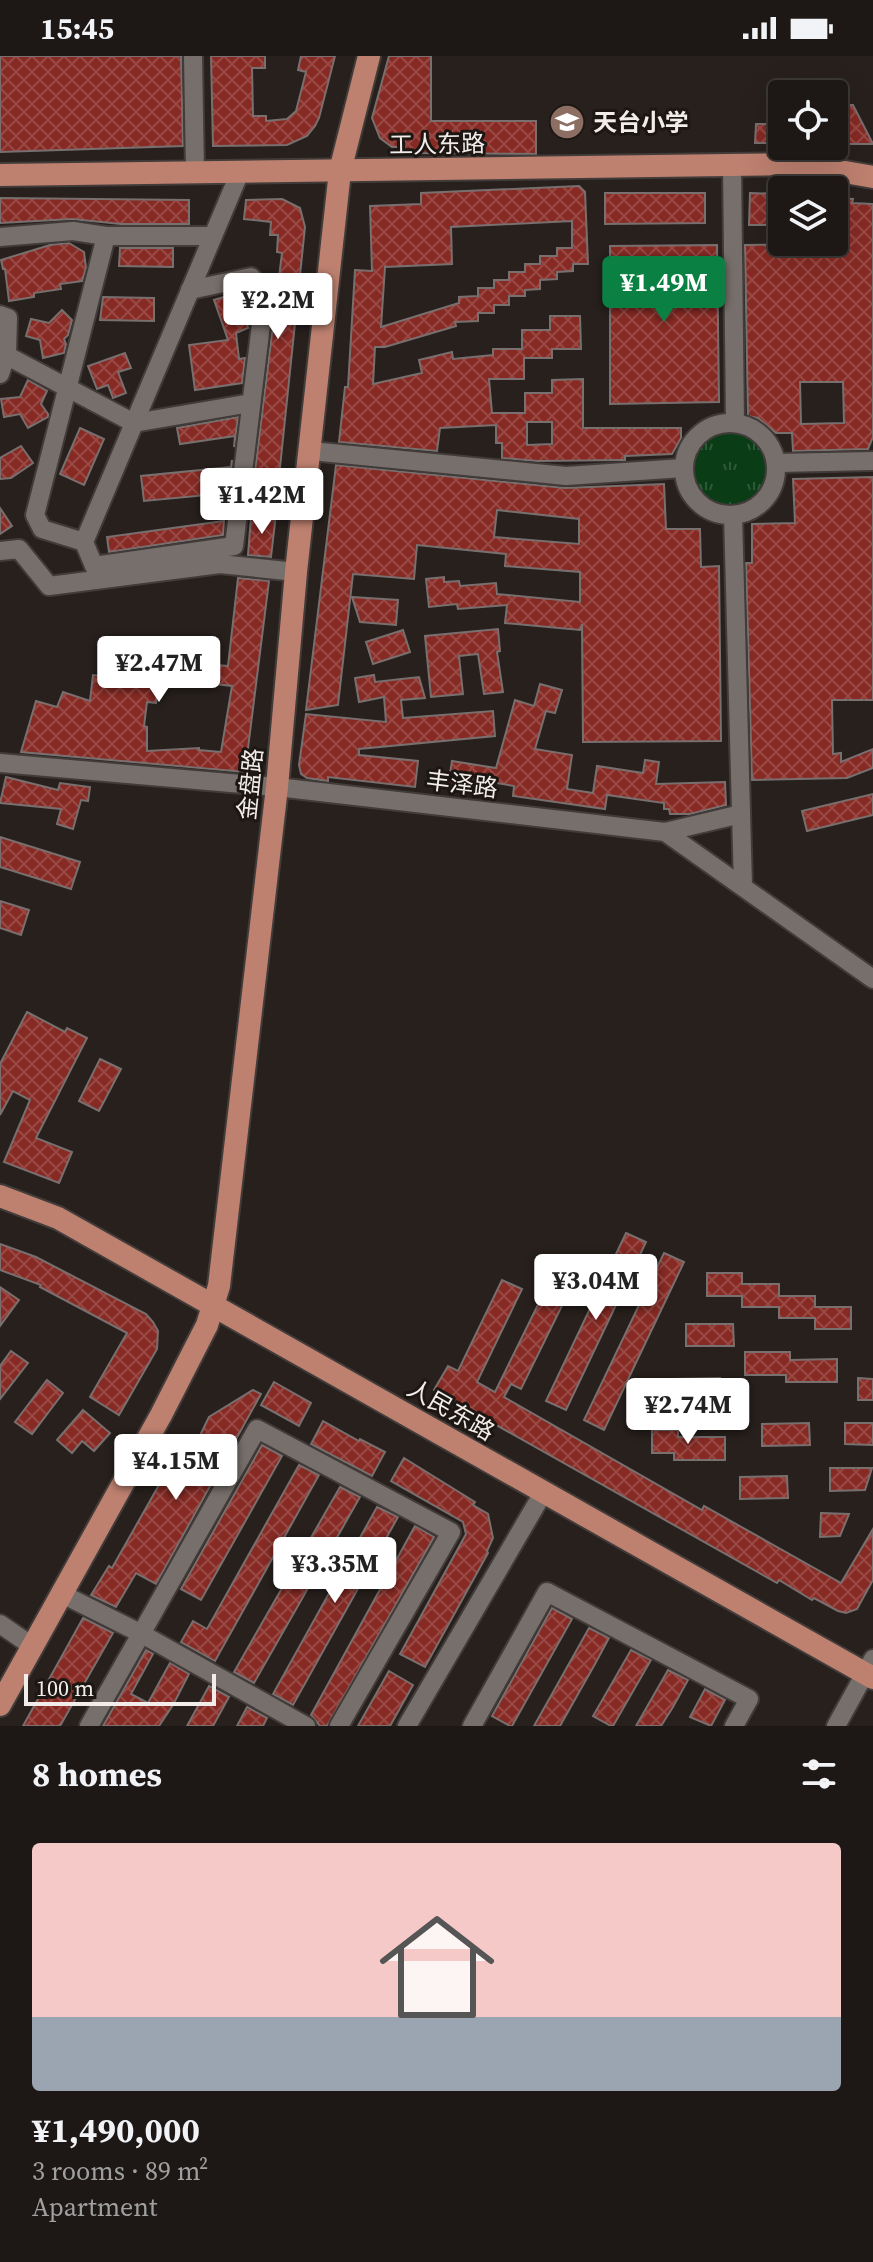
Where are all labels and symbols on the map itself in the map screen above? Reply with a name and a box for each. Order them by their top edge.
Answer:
school or university icon: 天台小学 [548,103,586,141]
place label: 天台小学 [593,106,689,139]
street label: 工人东路 [389,127,485,161]
pin: ¥1.49M [599,256,729,324]
pin: ¥2.2M [222,273,334,341]
pin: ¥1.42M [197,468,327,536]
pin: ¥2.47M [94,636,224,704]
street label: 金盘路 [230,746,270,822]
street label: 丰泽路 [424,763,500,805]
pin: ¥3.04M [531,1254,661,1322]
street label: 人民东路 [401,1372,501,1448]
pin: ¥2.74M [623,1378,753,1446]
pin: ¥4.15M [111,1434,241,1502]
pin: ¥3.35M [270,1537,400,1605]
scale bar [24,1670,216,1706]

